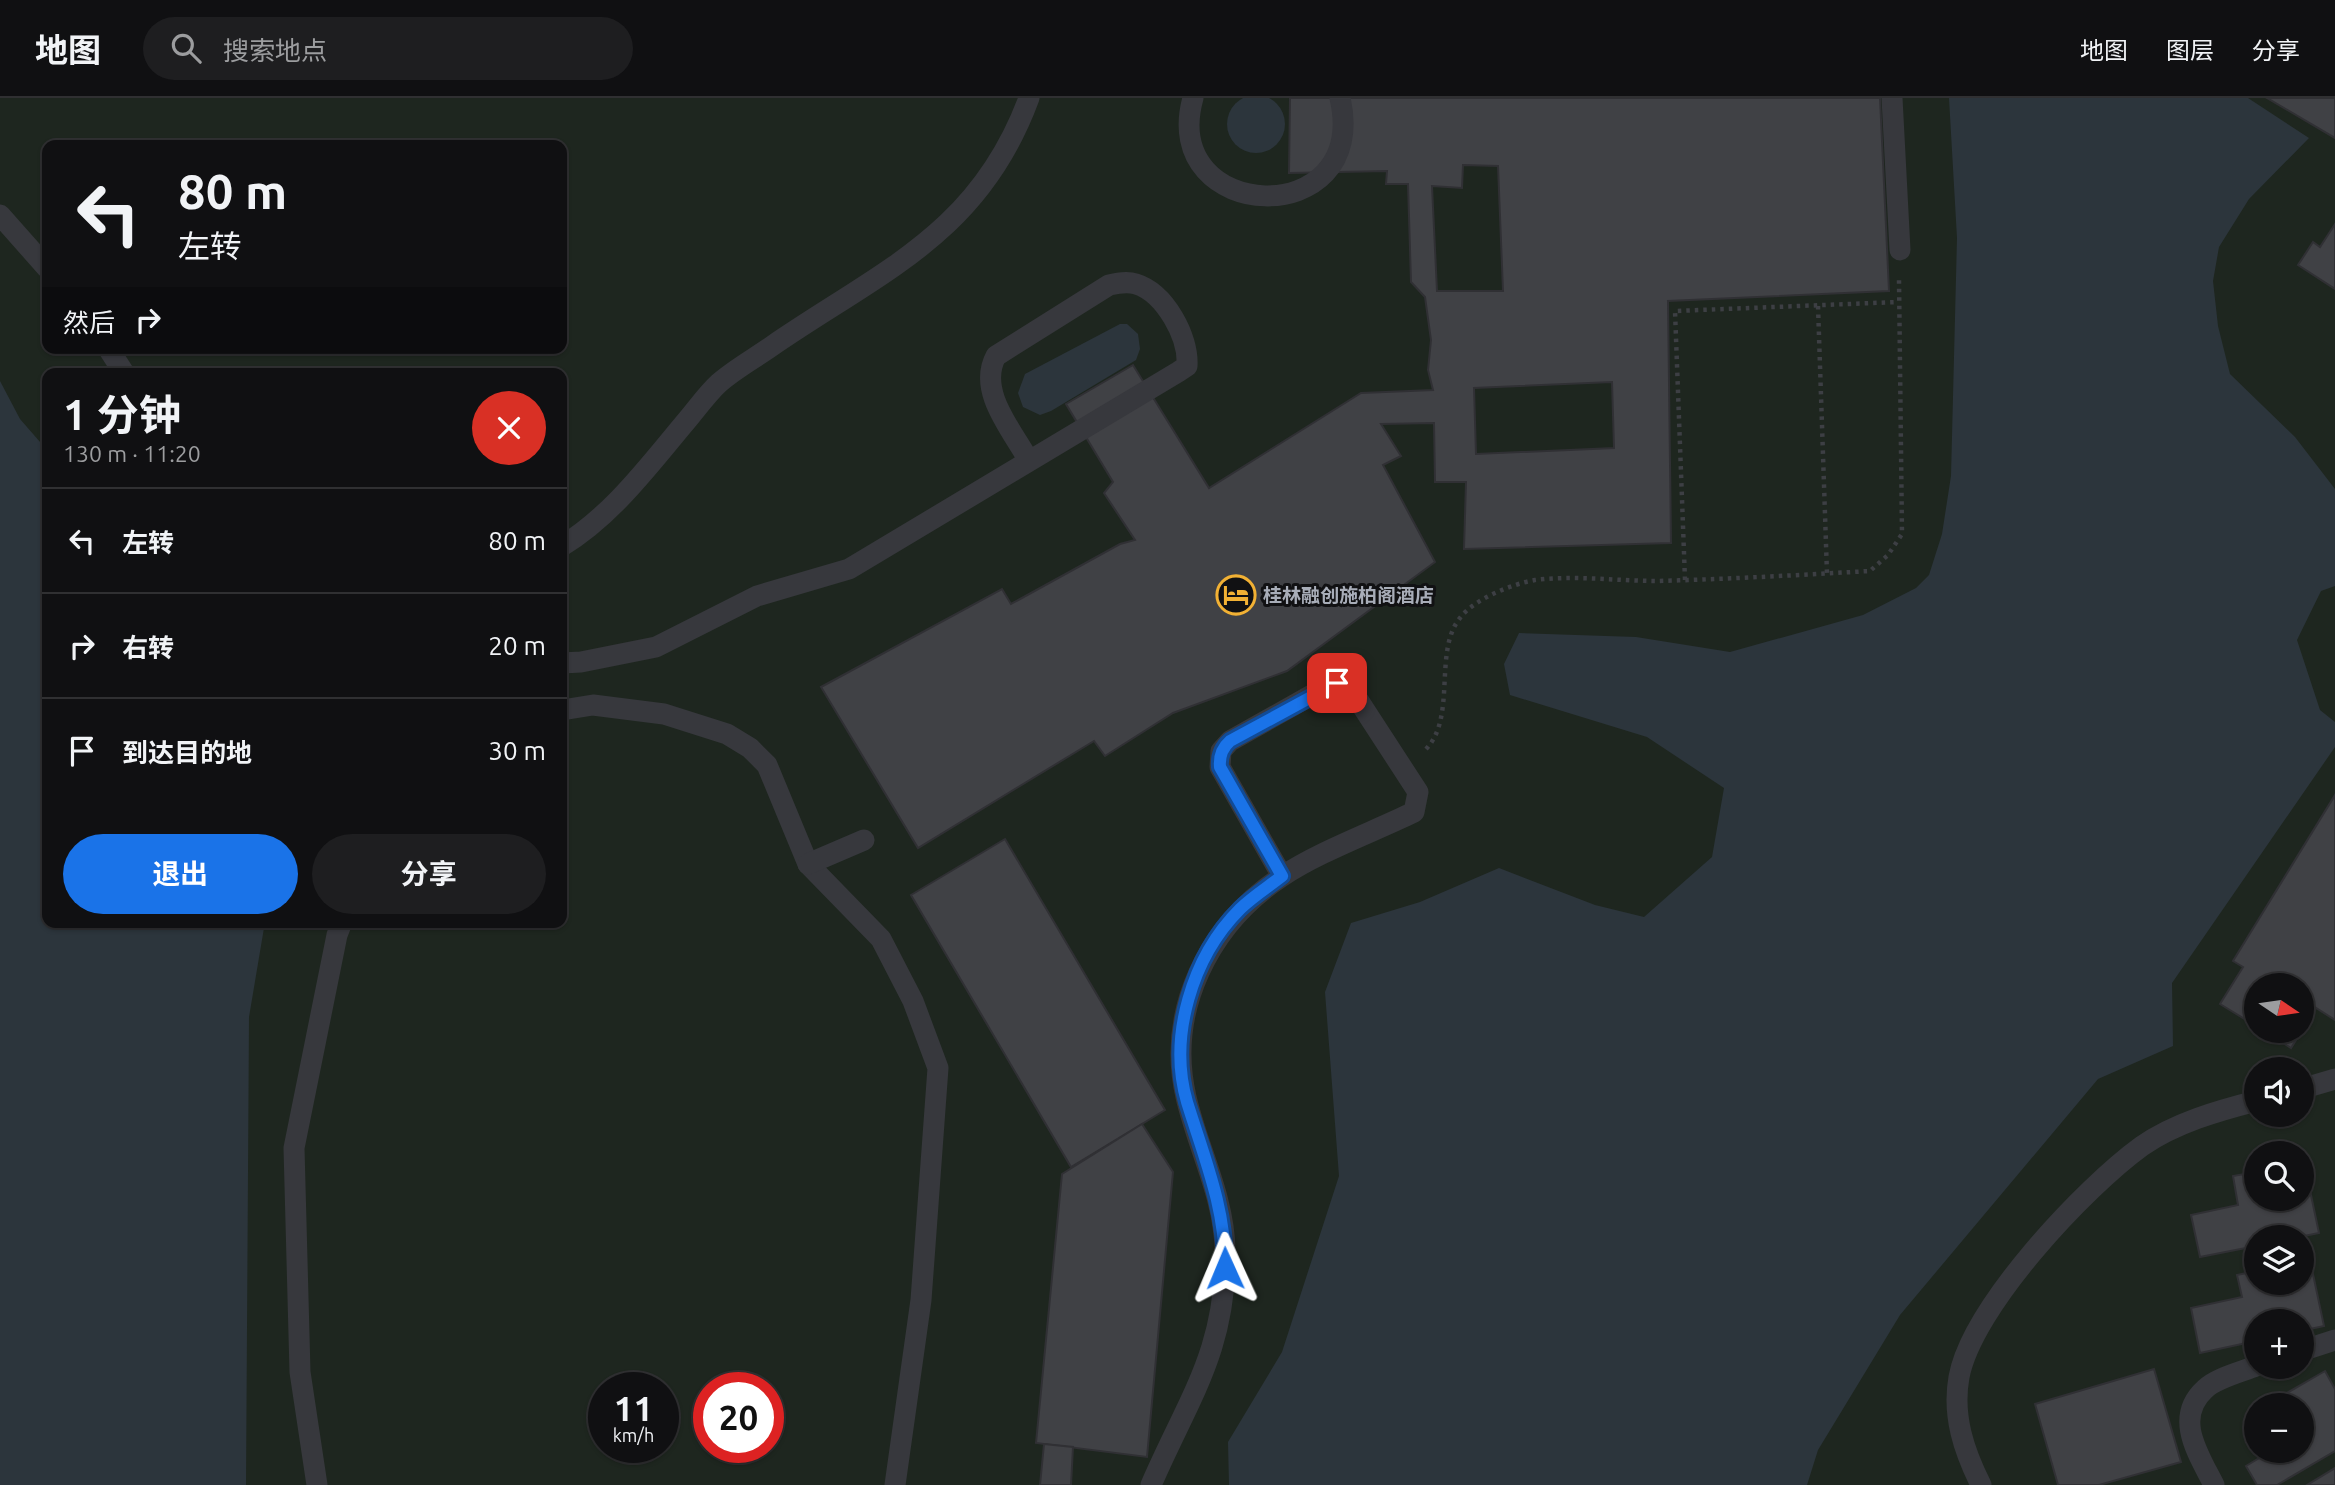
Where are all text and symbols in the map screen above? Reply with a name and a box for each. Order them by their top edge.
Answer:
search box [143,17,633,80]
icon: search [167,29,205,67]
text: 地图 [35,31,101,68]
text: 搜索地点 [223,36,327,65]
text: 地图 [2080,37,2128,64]
text: 图层 [2166,37,2214,64]
text: 分享 [2252,37,2300,64]
text: 80 m [178,163,287,218]
icon: left [63,168,154,259]
text: 左转 [178,228,242,264]
icon: right [129,301,167,339]
text: 然后 [63,308,115,337]
text: 1 分钟 [63,391,181,438]
button: close [472,391,546,465]
text: 130 m · 11:20 [63,441,201,466]
icon: left [63,522,101,560]
text: 80 m [488,526,546,555]
text: 左转 [122,528,174,557]
hotel icon: 桂林融创施柏阁酒店 [1215,574,1257,616]
place label: 桂林融创施柏阁酒店 [1263,584,1434,606]
icon: right [63,627,101,665]
text: 20 m [488,631,546,660]
text: 右转 [122,633,174,662]
pin [1307,653,1367,713]
icon: arrive [1318,664,1356,702]
icon: arrive [63,732,101,770]
text: 30 m [488,736,546,765]
text: 到达目的地 [122,738,252,767]
button: 退出 [63,834,298,914]
button: 分享 [312,834,546,914]
north arrow [2244,973,2314,1043]
map controls [2244,973,2314,1463]
button: sound [2244,1057,2314,1127]
button: search [2244,1141,2314,1211]
button: layers [2244,1225,2314,1295]
position arrow [1188,1231,1262,1305]
button: + [2244,1309,2314,1379]
speed limit sign: 20 [693,1372,784,1463]
text: 11 [614,1388,653,1428]
button: − [2244,1393,2314,1463]
text: km/h [613,1425,654,1445]

